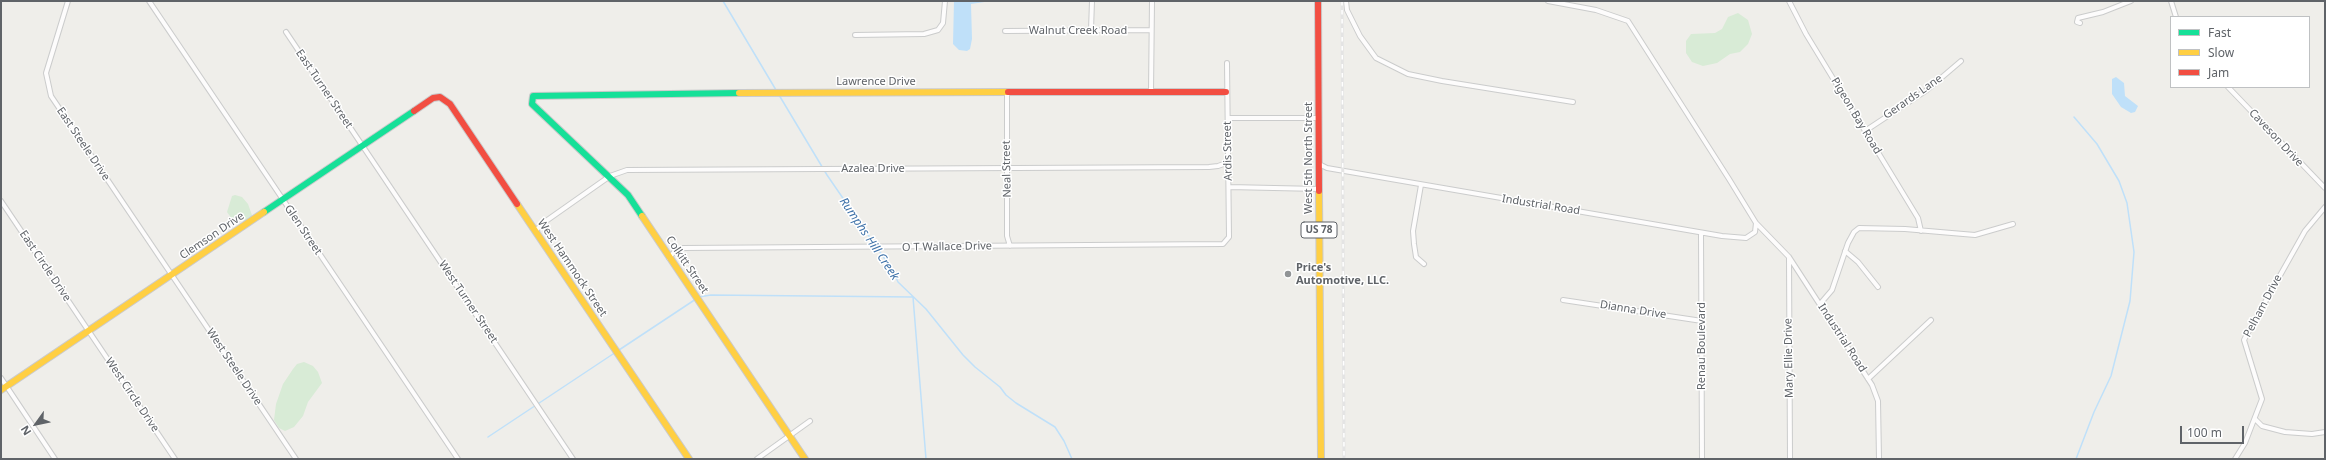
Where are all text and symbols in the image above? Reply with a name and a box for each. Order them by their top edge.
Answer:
legend [2170,16,2310,88]
street label: Walnut Creek Road [1029,24,1127,38]
text: Fast [2208,24,2231,41]
text: Slow [2208,44,2234,61]
street label: East Turner Street [293,47,355,131]
text: Jam [2208,64,2229,81]
street label: Gerards Lane [1881,72,1945,122]
street label: Lawrence Drive [836,75,916,89]
street label: Pigeon Bay Road [1828,75,1884,157]
street label: West 5th North Street [1302,102,1316,214]
street label: East Steele Drive [54,105,112,183]
street label: Caveson Drive [2246,107,2306,169]
street label: Ardis Street [1221,121,1235,181]
street label: Neal Street [1000,140,1014,198]
street label: Azalea Drive [841,162,905,176]
street label: Industrial Road [1501,192,1581,218]
water label: Rumphs Hill Creek [836,195,902,283]
street label: Glen Street [281,203,325,257]
street label: Clemson Drive [177,210,247,262]
street label: West Hammock Street [534,217,610,319]
road number: US 78 [1301,222,1337,238]
street label: East Circle Drive [16,228,74,304]
street label: Colkitt Street [663,234,711,296]
street label: O T Wallace Drive [902,240,992,254]
street label: West Turner Street [436,258,500,346]
place label: Price's Automotive, LLC. [1296,261,1389,287]
marker: Price's Automotive, LLC. [1283,269,1293,279]
street label: Pelham Drive [2241,272,2285,340]
street label: Dianna Drive [1599,298,1667,322]
street label: Industrial Road [1815,301,1869,375]
street label: Renau Boulevard [1695,302,1709,390]
street label: Mary Ellie Drive [1782,318,1796,398]
street label: West Steele Drive [203,326,265,408]
street label: West Circle Drive [102,355,162,435]
north arrow [16,404,56,444]
scale bar [2182,418,2246,444]
text: N [17,423,34,439]
text: 100 m [2187,424,2222,441]

